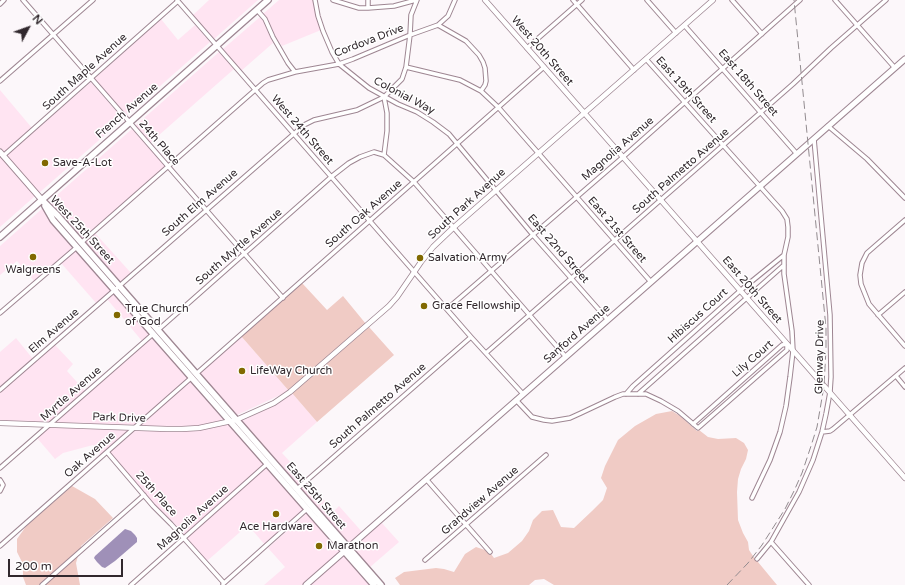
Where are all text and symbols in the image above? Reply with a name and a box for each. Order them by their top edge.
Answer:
north arrow [8,8,48,48]
text: N [30,12,45,27]
street label: West 20th Street [508,13,576,89]
street label: Cordova Drive [332,22,406,60]
street label: South Maple Avenue [40,31,130,113]
street label: East 18th Street [715,47,781,119]
street label: East 19th Street [653,54,719,126]
street label: Colonial Way [371,74,437,118]
street label: French Avenue [93,80,161,142]
street label: West 24th Street [268,92,336,168]
street label: Magnolia Avenue [579,114,657,184]
street label: 24th Place [136,118,182,168]
street label: South Palmetto Avenue [630,126,732,216]
place label: Save-A-Lot [53,156,112,170]
marker: Save-A-Lot [40,158,50,168]
street label: South Park Avenue [426,166,508,242]
street label: South Elm Avenue [159,167,241,239]
street label: South Oak Avenue [323,177,405,251]
street label: West 25th Street [47,193,117,267]
street label: East 21st Street [585,194,649,266]
street label: South Myrtle Avenue [193,206,285,288]
street label: East 22nd Street [524,212,592,286]
place label: Salvation Army [428,251,507,265]
marker: Walgreens [28,252,38,262]
marker: Salvation Army [415,253,425,263]
street label: East 20th Street [719,254,785,326]
place label: Walgreens [5,263,61,277]
street label: Hibiscus Court [665,286,731,346]
place label: Grace Fellowship [432,299,521,313]
marker: Grace Fellowship [419,301,429,311]
place label: True Church of God [125,302,189,328]
street label: Sanford Avenue [541,302,613,366]
street label: Elm Avenue [26,306,82,356]
marker: True Church of God [112,310,122,320]
street label: Glenway Drive [813,320,827,394]
street label: Lily Court [730,338,776,380]
street label: South Palmetto Avenue [327,361,429,451]
street label: Myrtle Avenue [38,364,104,424]
place label: LifeWay Church [250,364,332,378]
marker: LifeWay Church [237,366,247,376]
street label: Park Drive [92,410,146,426]
street label: Oak Avenue [62,429,118,481]
street label: East 25th Street [283,460,349,532]
street label: Grandview Avenue [439,464,521,538]
street label: 25th Place [132,469,180,519]
street label: Magnolia Avenue [155,483,231,553]
marker: Ace Hardware [271,509,281,519]
place label: Ace Hardware [239,520,313,534]
place label: Marathon [327,539,378,553]
marker: Marathon [314,541,324,551]
scale bar [10,551,125,577]
text: 200 m [15,559,52,573]

